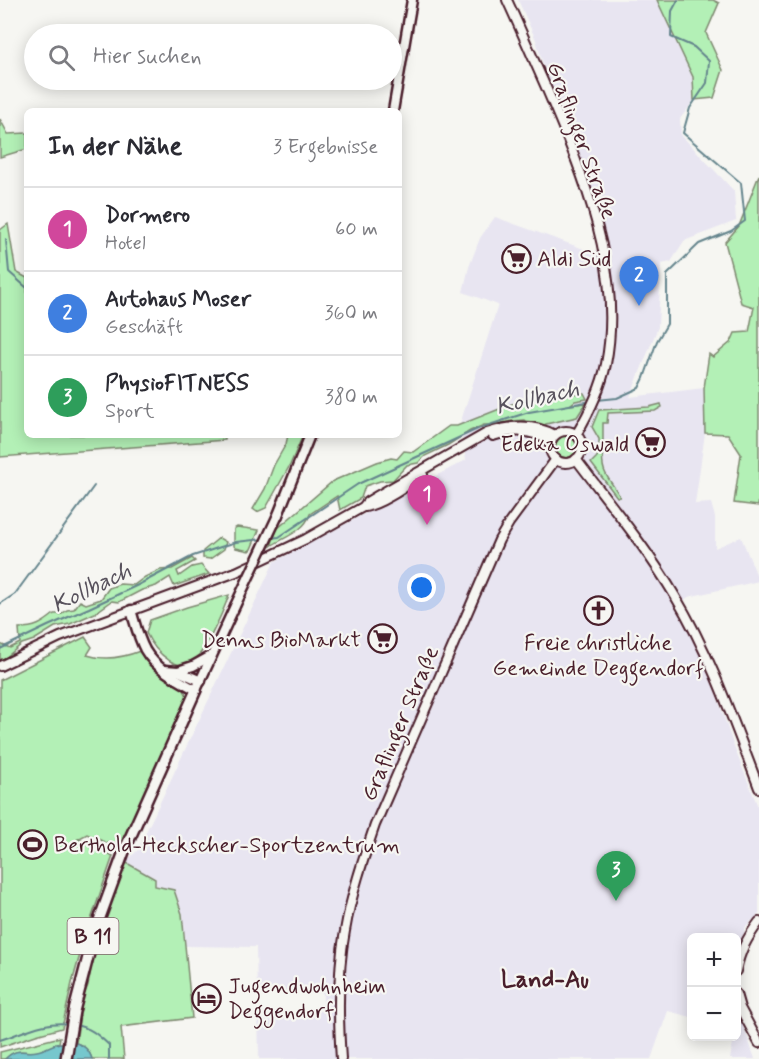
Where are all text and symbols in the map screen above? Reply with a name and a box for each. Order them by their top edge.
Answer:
search box [24,24,402,90]
icon: search [45,41,78,74]
text: Hier suchen [93,43,202,71]
street label: Graflinger Straße [537,58,623,224]
text: In der Nähe [48,130,182,164]
text: 3 Ergebnisse [273,134,378,161]
text: Dormero [105,202,190,230]
text: 1 [63,216,72,243]
text: 60 m [335,216,378,243]
text: Hotel [105,230,146,257]
supermarket icon: Aldi Süd [500,242,532,274]
place label: Aldi Süd [537,246,611,274]
pin: 2 [620,256,658,306]
text: Autohaus Moser [105,286,251,314]
text: 2 [63,300,72,327]
text: 360 m [325,300,378,327]
text: Geschäft [105,314,183,341]
text: PhysioFITNESS [105,370,249,398]
water label: Kollbach [492,374,582,423]
text: 3 [63,384,72,411]
text: 380 m [325,384,378,411]
text: Sport [105,398,154,425]
supermarket icon: Edeka Oswald [634,427,666,459]
place label: Edeka Oswald [500,431,629,459]
pin: 1 [408,476,446,525]
water label: Kollbach [47,556,137,621]
your location [407,573,436,602]
church icon: Freie christliche Gemeinde Deggendorf [582,594,614,626]
supermarket icon: Denns BioMarkt [366,623,398,655]
place label: Denns BioMarkt [201,627,361,655]
place label: Freie christliche Gemeinde Deggendorf [493,630,703,686]
street label: Graflinger Straße [356,642,449,807]
sports icon: Berthold-Heckscher-Sportzentrum [17,828,49,860]
place label: Berthold-Heckscher-Sportzentrum [54,832,400,860]
pin: 3 [596,852,636,901]
road number: B 11 [68,918,118,954]
map controls [687,933,741,1041]
button: + [687,933,741,987]
district label: Land-Au [501,965,589,996]
place label: Jugendwohnheim Deggendorf [228,973,386,1029]
hotel icon: Jugendwohnheim Deggendorf [191,982,223,1014]
button: − [687,987,741,1041]

